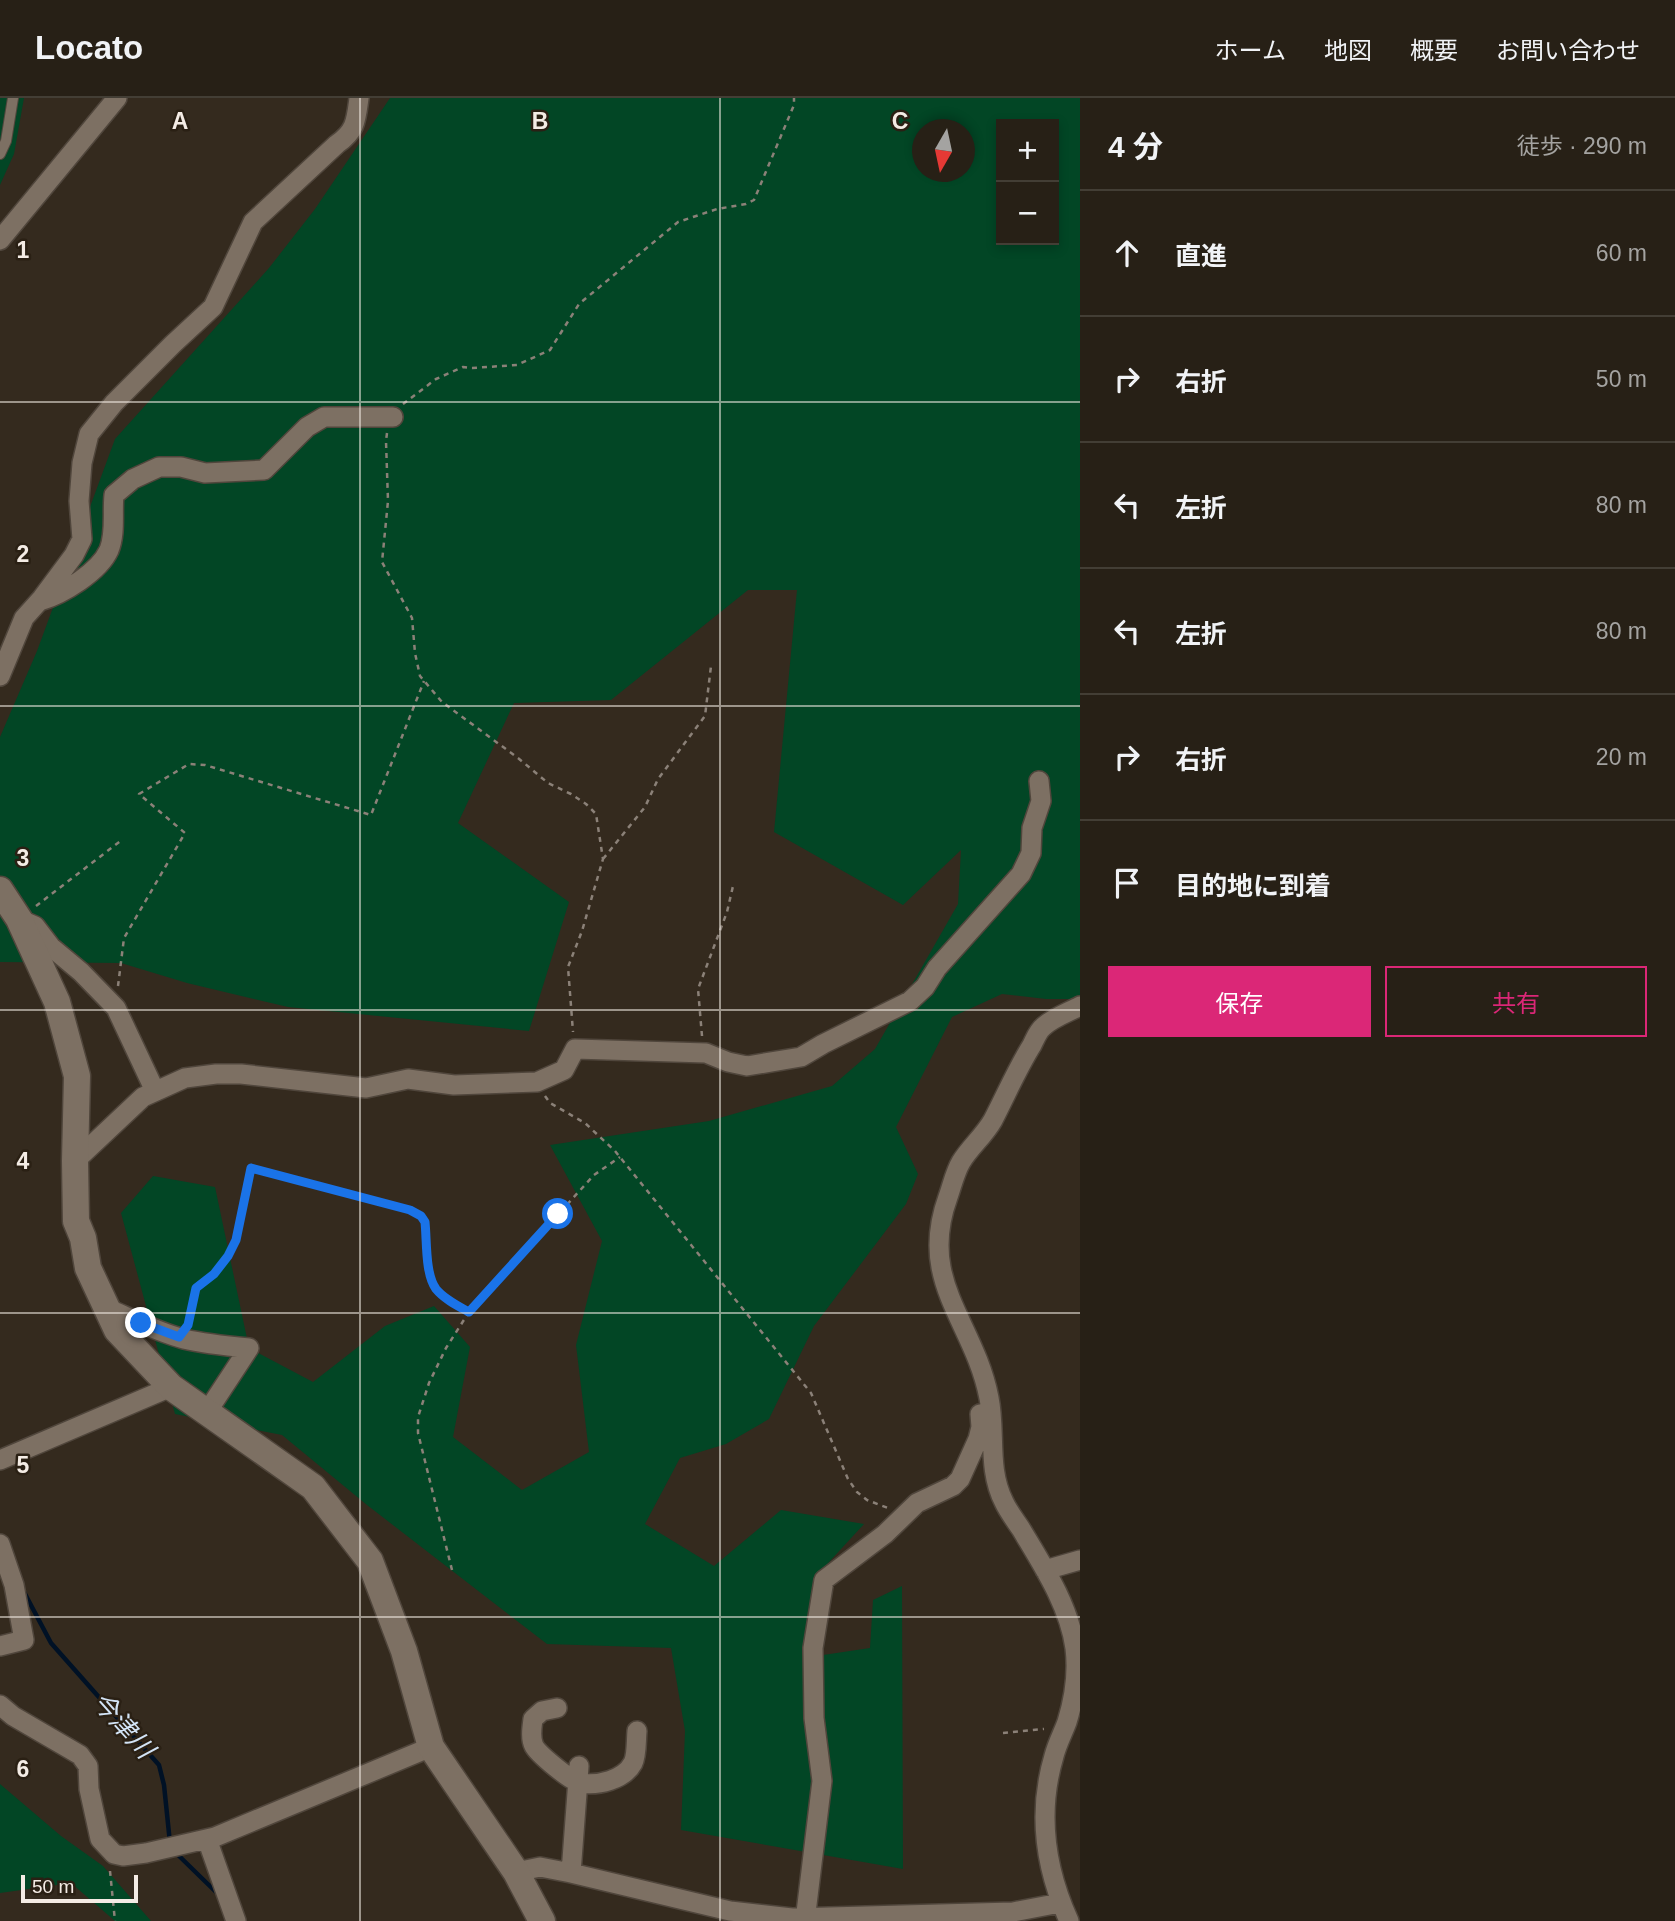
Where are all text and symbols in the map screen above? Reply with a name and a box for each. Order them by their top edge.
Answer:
text: Locato [35,29,143,66]
text: ホーム [1215,37,1286,64]
text: 地図 [1324,37,1372,64]
text: 概要 [1410,37,1458,64]
text: お問い合わせ [1496,37,1640,64]
text: A [172,108,188,134]
text: B [532,108,548,134]
text: C [892,108,908,134]
north arrow [912,119,975,182]
map controls [996,119,1059,245]
button: + [996,119,1059,182]
text: 4 分 [1108,130,1163,163]
text: 徒歩 · 290 m [1517,133,1647,159]
button: − [996,182,1059,245]
icon: ahead [1108,234,1146,272]
text: 1 [17,237,30,263]
text: 60 m [1596,240,1647,266]
text: 直進 [1175,241,1227,271]
icon: right [1108,360,1146,398]
text: 50 m [1596,366,1647,392]
text: 右折 [1175,367,1227,397]
icon: left [1108,486,1146,524]
text: 80 m [1596,492,1647,518]
text: 左折 [1175,493,1227,523]
text: 2 [17,541,29,567]
icon: left [1108,612,1146,650]
text: 80 m [1596,618,1647,644]
text: 左折 [1175,619,1227,649]
icon: right [1108,738,1146,776]
text: 20 m [1596,744,1647,770]
text: 右折 [1175,745,1227,775]
text: 3 [17,845,29,871]
icon: arrive [1108,864,1146,902]
text: 目的地に到着 [1175,871,1331,901]
button: 保存 [1108,966,1371,1037]
button: 共有 [1385,966,1647,1037]
text: 4 [17,1148,30,1174]
route start [542,1198,573,1229]
route end [125,1307,156,1338]
text: 5 [17,1452,30,1478]
water label: 今津川 [86,1686,162,1766]
text: 6 [17,1756,29,1782]
scale bar [21,1872,138,1904]
text: 50 m [32,1876,74,1897]

